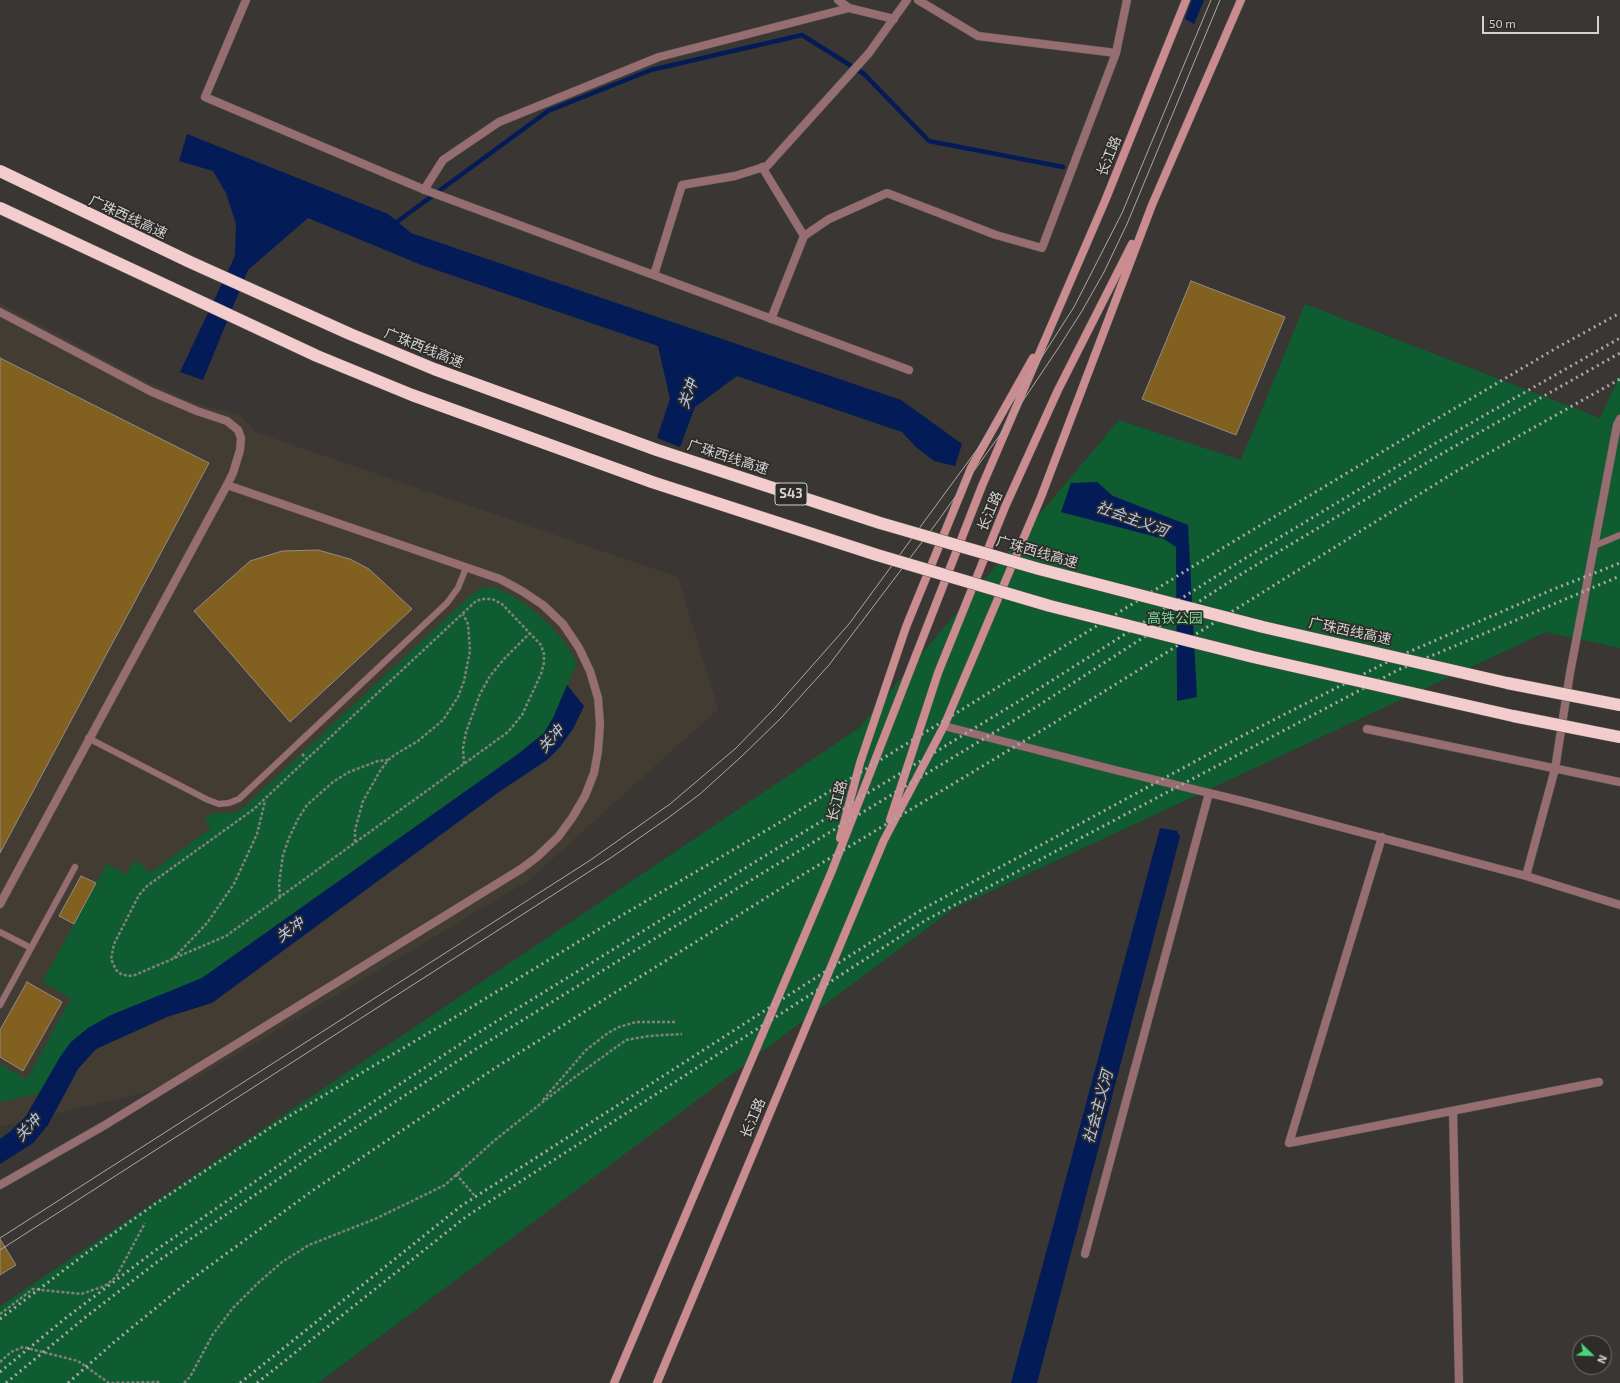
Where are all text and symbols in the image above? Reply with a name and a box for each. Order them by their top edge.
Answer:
scale bar [1484,8,1601,34]
text: 50 m [1489,16,1516,30]
street label: 长江路 [1093,133,1125,179]
street label: 广珠西线高速 [86,192,170,242]
street label: 广珠西线高速 [382,324,466,372]
water label: 关冲 [675,377,701,411]
street label: 广珠西线高速 [685,436,771,478]
road number: S43 [775,483,807,505]
street label: 长江路 [974,488,1006,534]
water label: 社会主义河 [1094,498,1170,540]
street label: 广珠西线高速 [994,532,1080,572]
park label: 高铁公园 [1147,610,1203,626]
street label: 广珠西线高速 [1307,614,1393,648]
water label: 关冲 [534,722,568,756]
street label: 长江路 [823,779,851,823]
water label: 关冲 [273,914,307,946]
water label: 社会主义河 [1080,1068,1116,1146]
street label: 长江路 [737,1095,769,1141]
water label: 关冲 [11,1111,45,1145]
north arrow [1572,1335,1612,1375]
text: N [1595,1353,1610,1366]

